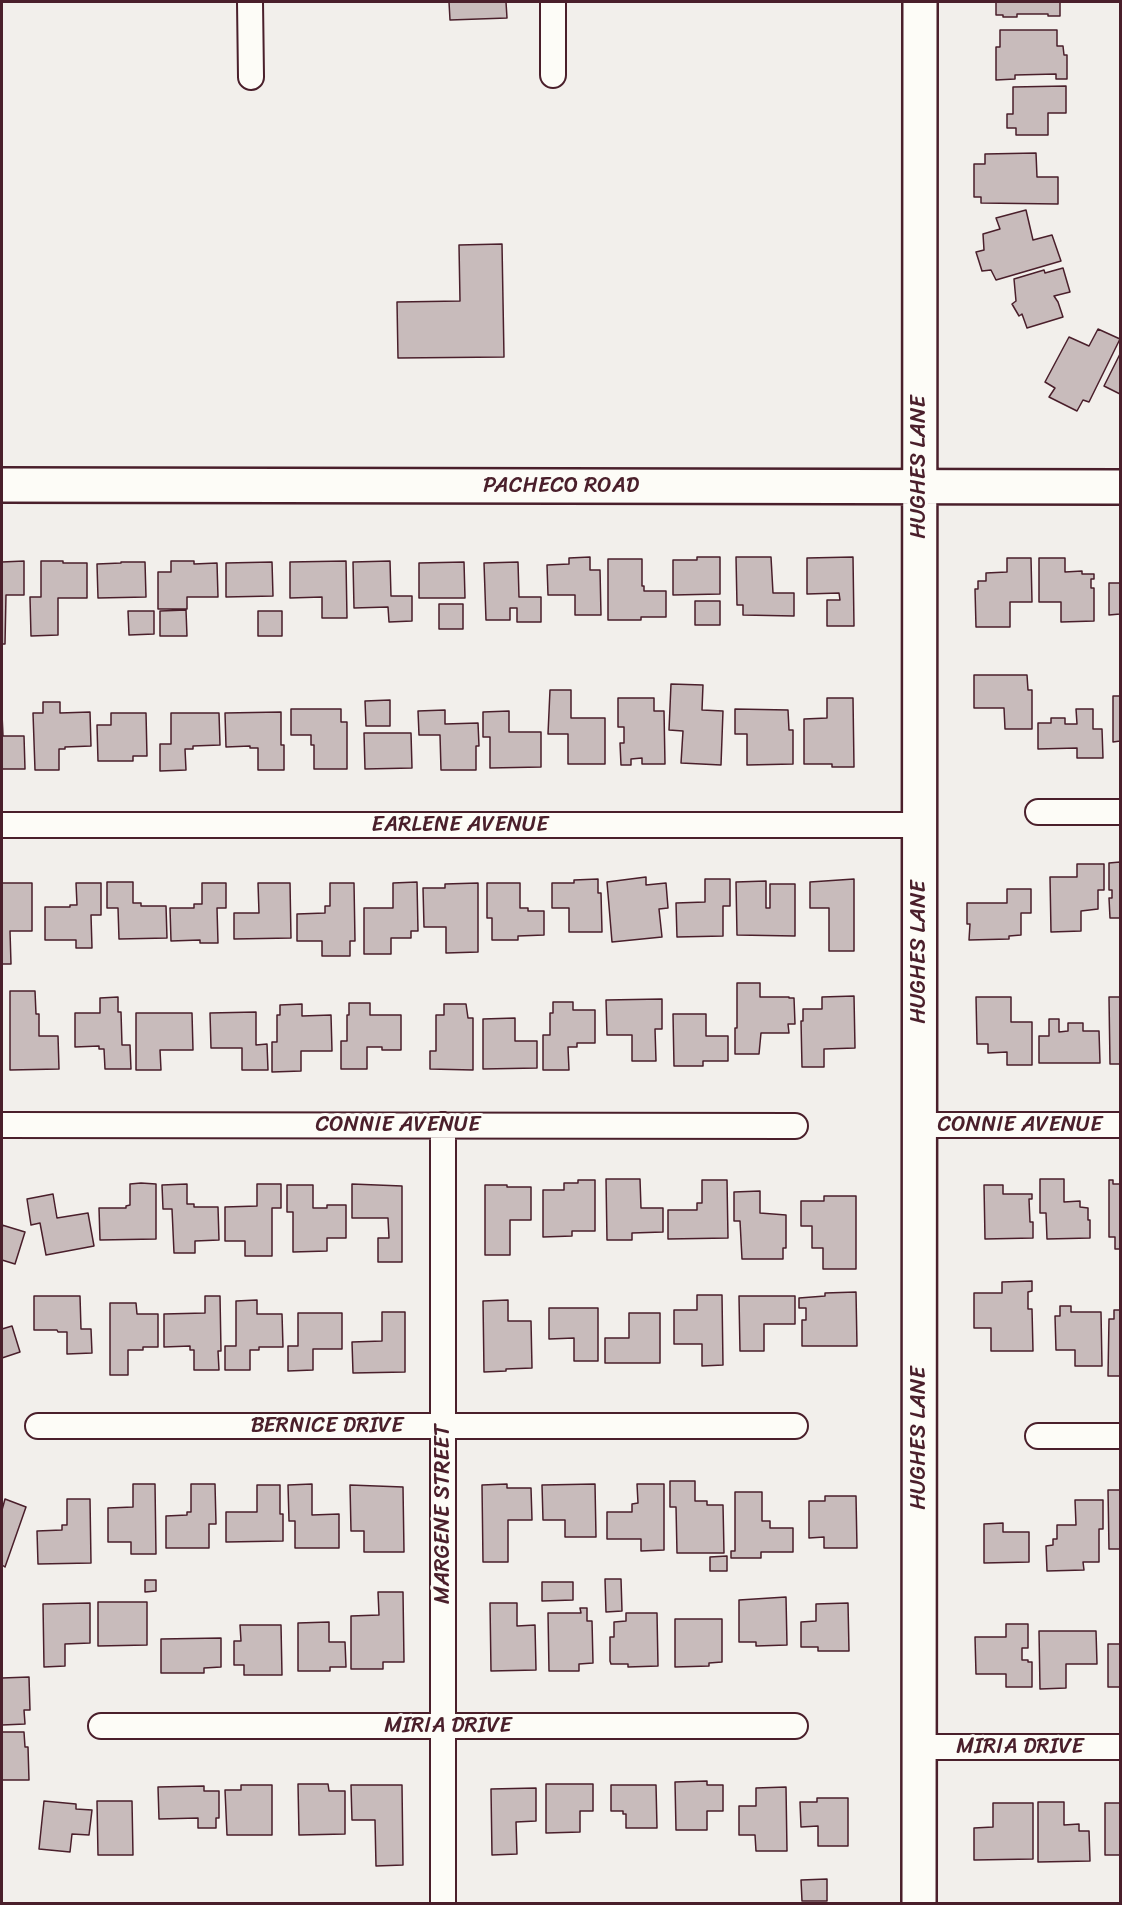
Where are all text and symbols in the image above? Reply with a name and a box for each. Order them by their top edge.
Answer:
street label: HUGHES LANE [906,395,932,539]
street label: PACHECO ROAD [483,473,639,499]
street label: EARLENE AVENUE [372,812,548,838]
street label: HUGHES LANE [906,880,932,1024]
street label: CONNIE AVENUE [316,1112,480,1138]
street label: CONNIE AVENUE [938,1112,1102,1138]
street label: HUGHES LANE [906,1366,932,1510]
street label: BERNICE DRIVE [251,1413,403,1439]
street label: MARGENE STREET [430,1424,456,1604]
street label: MIRIA DRIVE [384,1713,512,1739]
street label: MIRIA DRIVE [956,1734,1084,1760]

